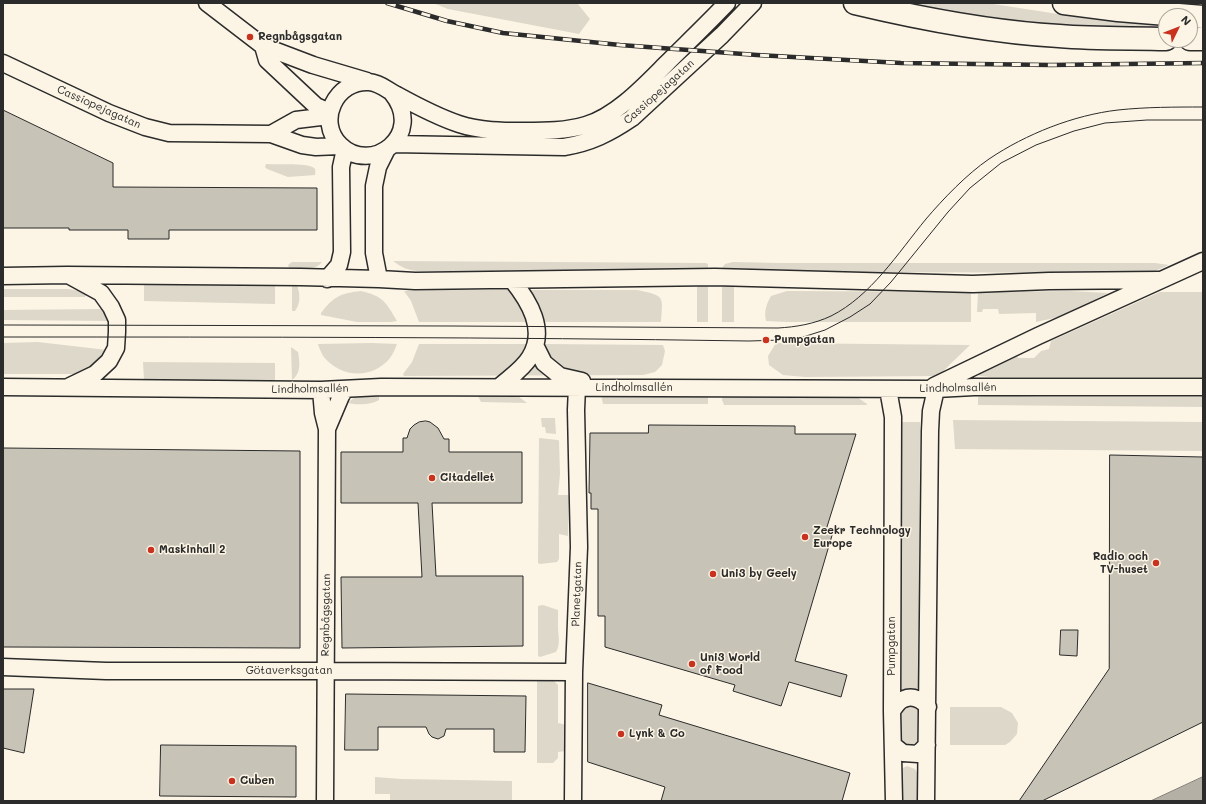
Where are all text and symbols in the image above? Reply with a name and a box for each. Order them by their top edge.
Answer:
north arrow [1158,8,1198,48]
text: N [1178,12,1195,28]
place label: Regnbågsgatan [258,30,342,44]
marker: Regnbågsgatan [245,32,255,42]
street label: Cassiopejagatan [621,57,697,127]
street label: Cassiopejagatan [55,83,143,131]
place label: Pumpgatan [774,333,835,347]
marker: Pumpgatan [761,335,771,345]
street label: Lindholmsallén [595,381,673,395]
street label: Lindholmsallén [919,381,997,395]
street label: Lindholmsallén [271,382,349,396]
place label: Citadellet [440,471,494,485]
marker: Citadellet [427,473,437,483]
place label: Zeekr Technology Europe [813,524,911,550]
marker: Zeekr Technology Europe [800,532,810,542]
place label: Maskinhall 2 [159,543,225,557]
marker: Maskinhall 2 [146,545,156,555]
place label: Radio och TV-huset [1093,550,1148,576]
marker: Radio och TV-huset [1151,558,1161,568]
street label: Planetgatan [569,561,585,627]
place label: Uni3 by Geely [721,567,797,581]
marker: Uni3 by Geely [708,569,718,579]
street label: Regnbågsgatan [319,573,333,657]
street label: Pumpgatan [885,616,899,676]
place label: Uni3 World of Food [700,651,760,677]
marker: Uni3 World of Food [687,659,697,669]
street label: Götaverksgatan [246,664,332,678]
place label: Lynk & Co [629,727,685,741]
marker: Lynk & Co [616,729,626,739]
place label: Cuben [240,774,274,788]
marker: Cuben [227,776,237,786]

